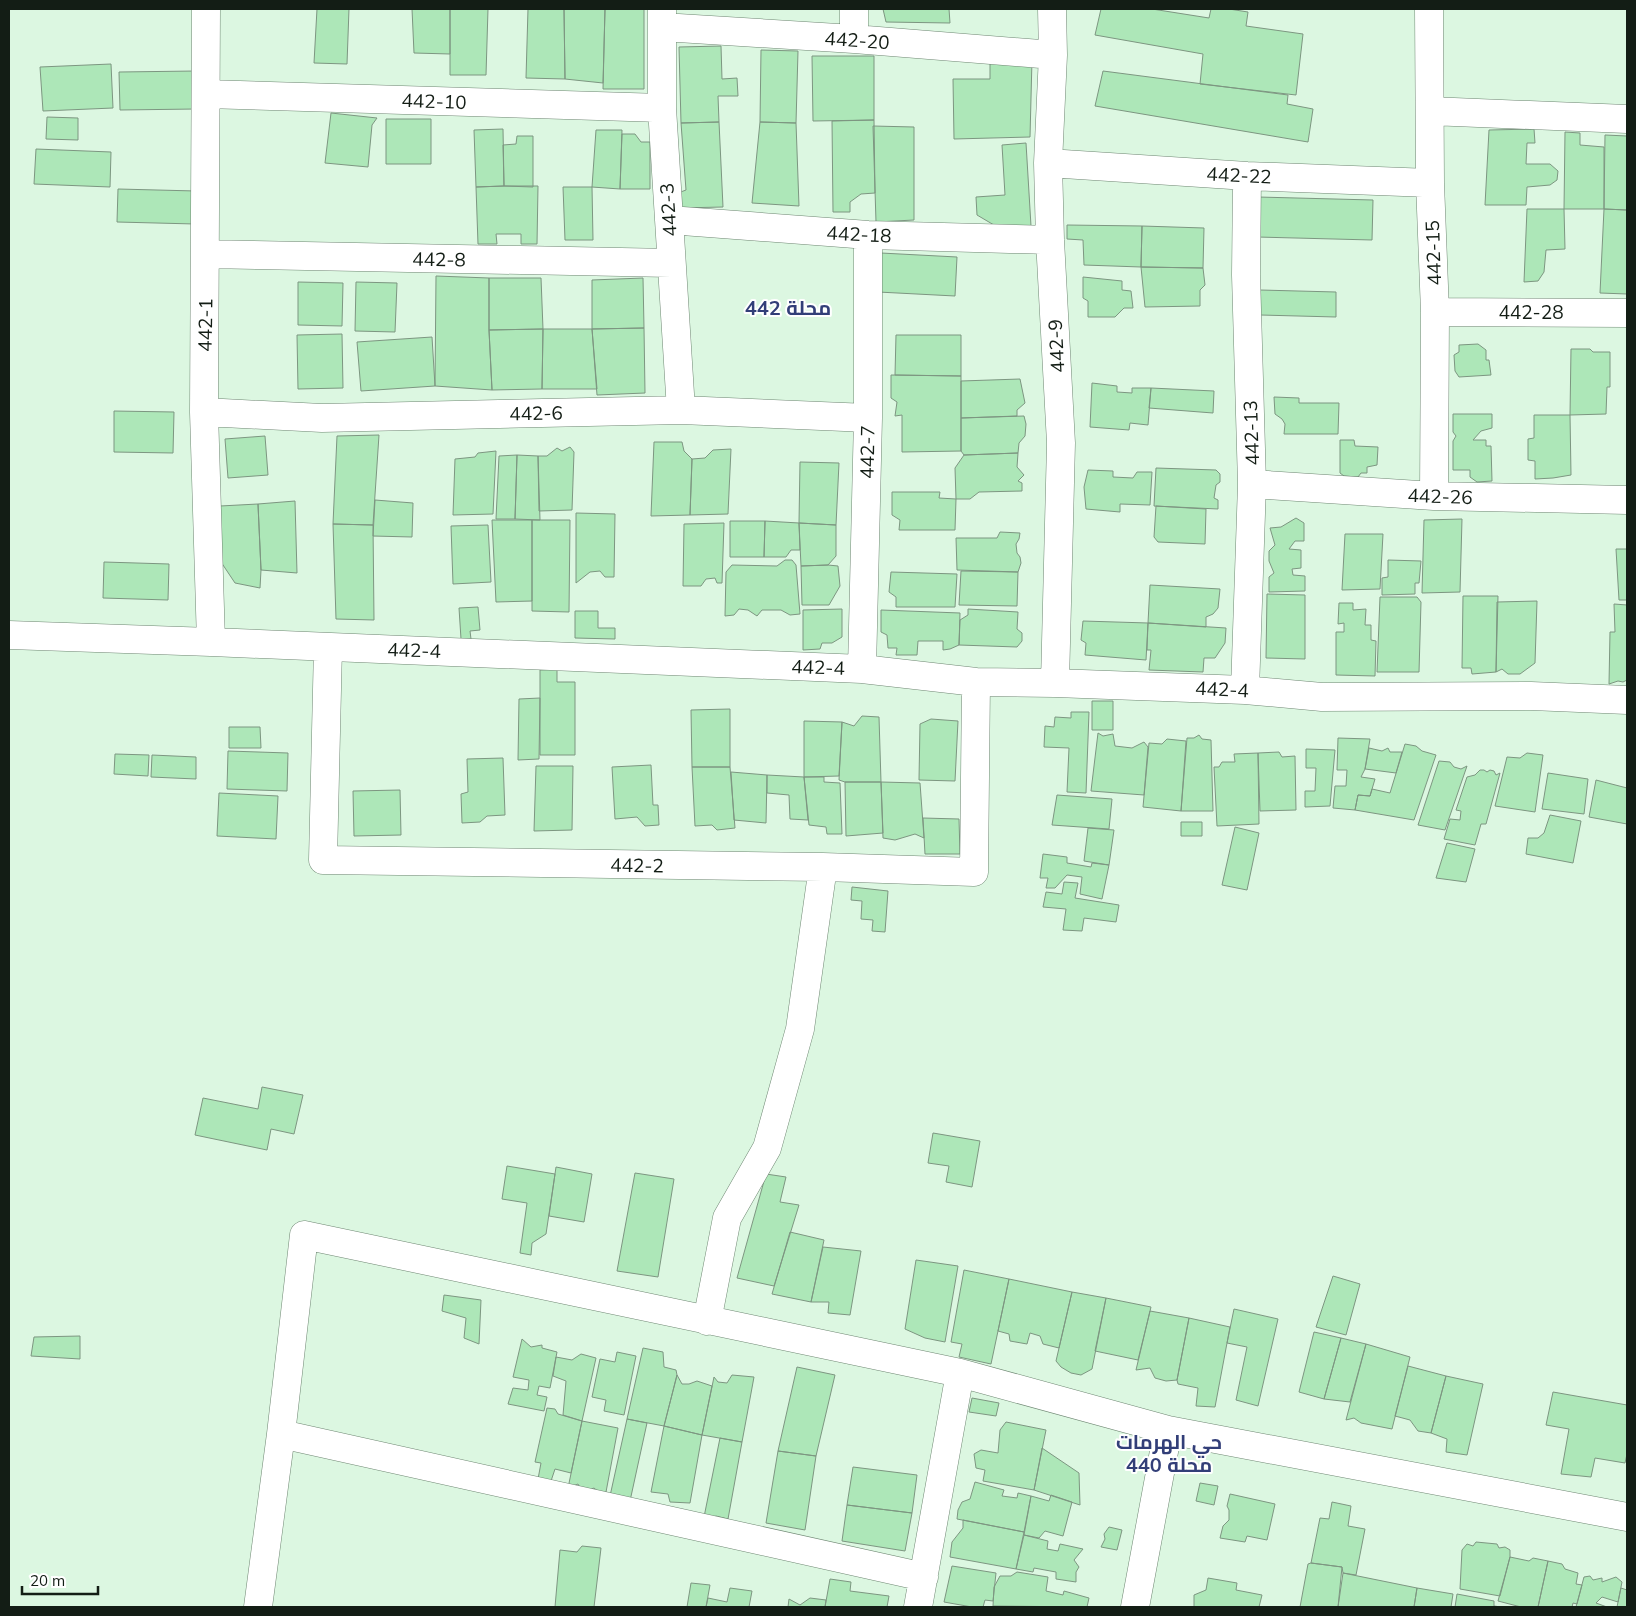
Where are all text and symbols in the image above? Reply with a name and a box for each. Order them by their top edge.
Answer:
street label: 442-20 [824,26,890,54]
street label: 442-10 [401,88,467,114]
street label: 442-22 [1206,161,1272,189]
street label: 442-3 [654,182,682,238]
street label: 442-18 [826,220,892,248]
street label: 442-15 [1420,220,1446,286]
street label: 442-8 [412,247,466,271]
district label: محلة 442 [745,295,831,320]
street label: 442-1 [193,298,217,352]
street label: 442-28 [1498,300,1564,324]
street label: 442-9 [1043,319,1069,373]
street label: 442-13 [1238,400,1264,466]
street label: 442-6 [509,401,563,425]
street label: 442-7 [855,425,879,479]
street label: 442-26 [1407,483,1473,509]
street label: 442-4 [387,637,441,663]
street label: 442-4 [791,654,845,680]
street label: 442-4 [1195,676,1249,702]
street label: 442-2 [610,853,664,877]
district label: حي الهرمات محلة 440 [1116,1429,1222,1477]
scale bar [22,1564,99,1596]
text: 20 m [30,1571,65,1590]

